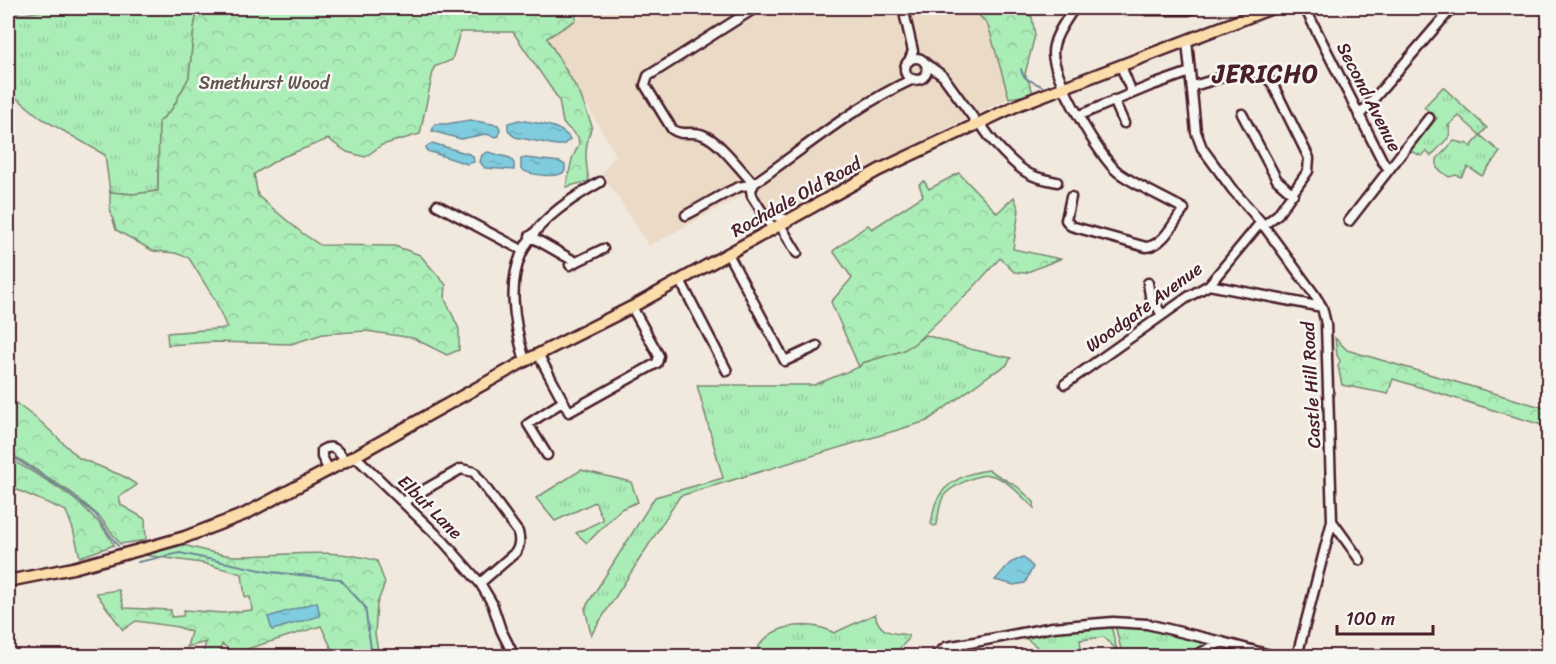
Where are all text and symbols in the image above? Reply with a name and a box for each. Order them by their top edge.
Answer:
street label: Second Avenue [1328,36,1410,158]
district label: JERICHO [1211,53,1319,95]
park label: Smethurst Wood [199,67,331,99]
street label: Rochdale Old Road [725,147,869,246]
street label: Woodgate Avenue [1078,253,1210,361]
street label: Castle Hill Road [1292,319,1330,449]
street label: Elbut Lane [390,467,471,548]
scale bar [1337,598,1433,636]
text: 100 m [1346,603,1395,635]

